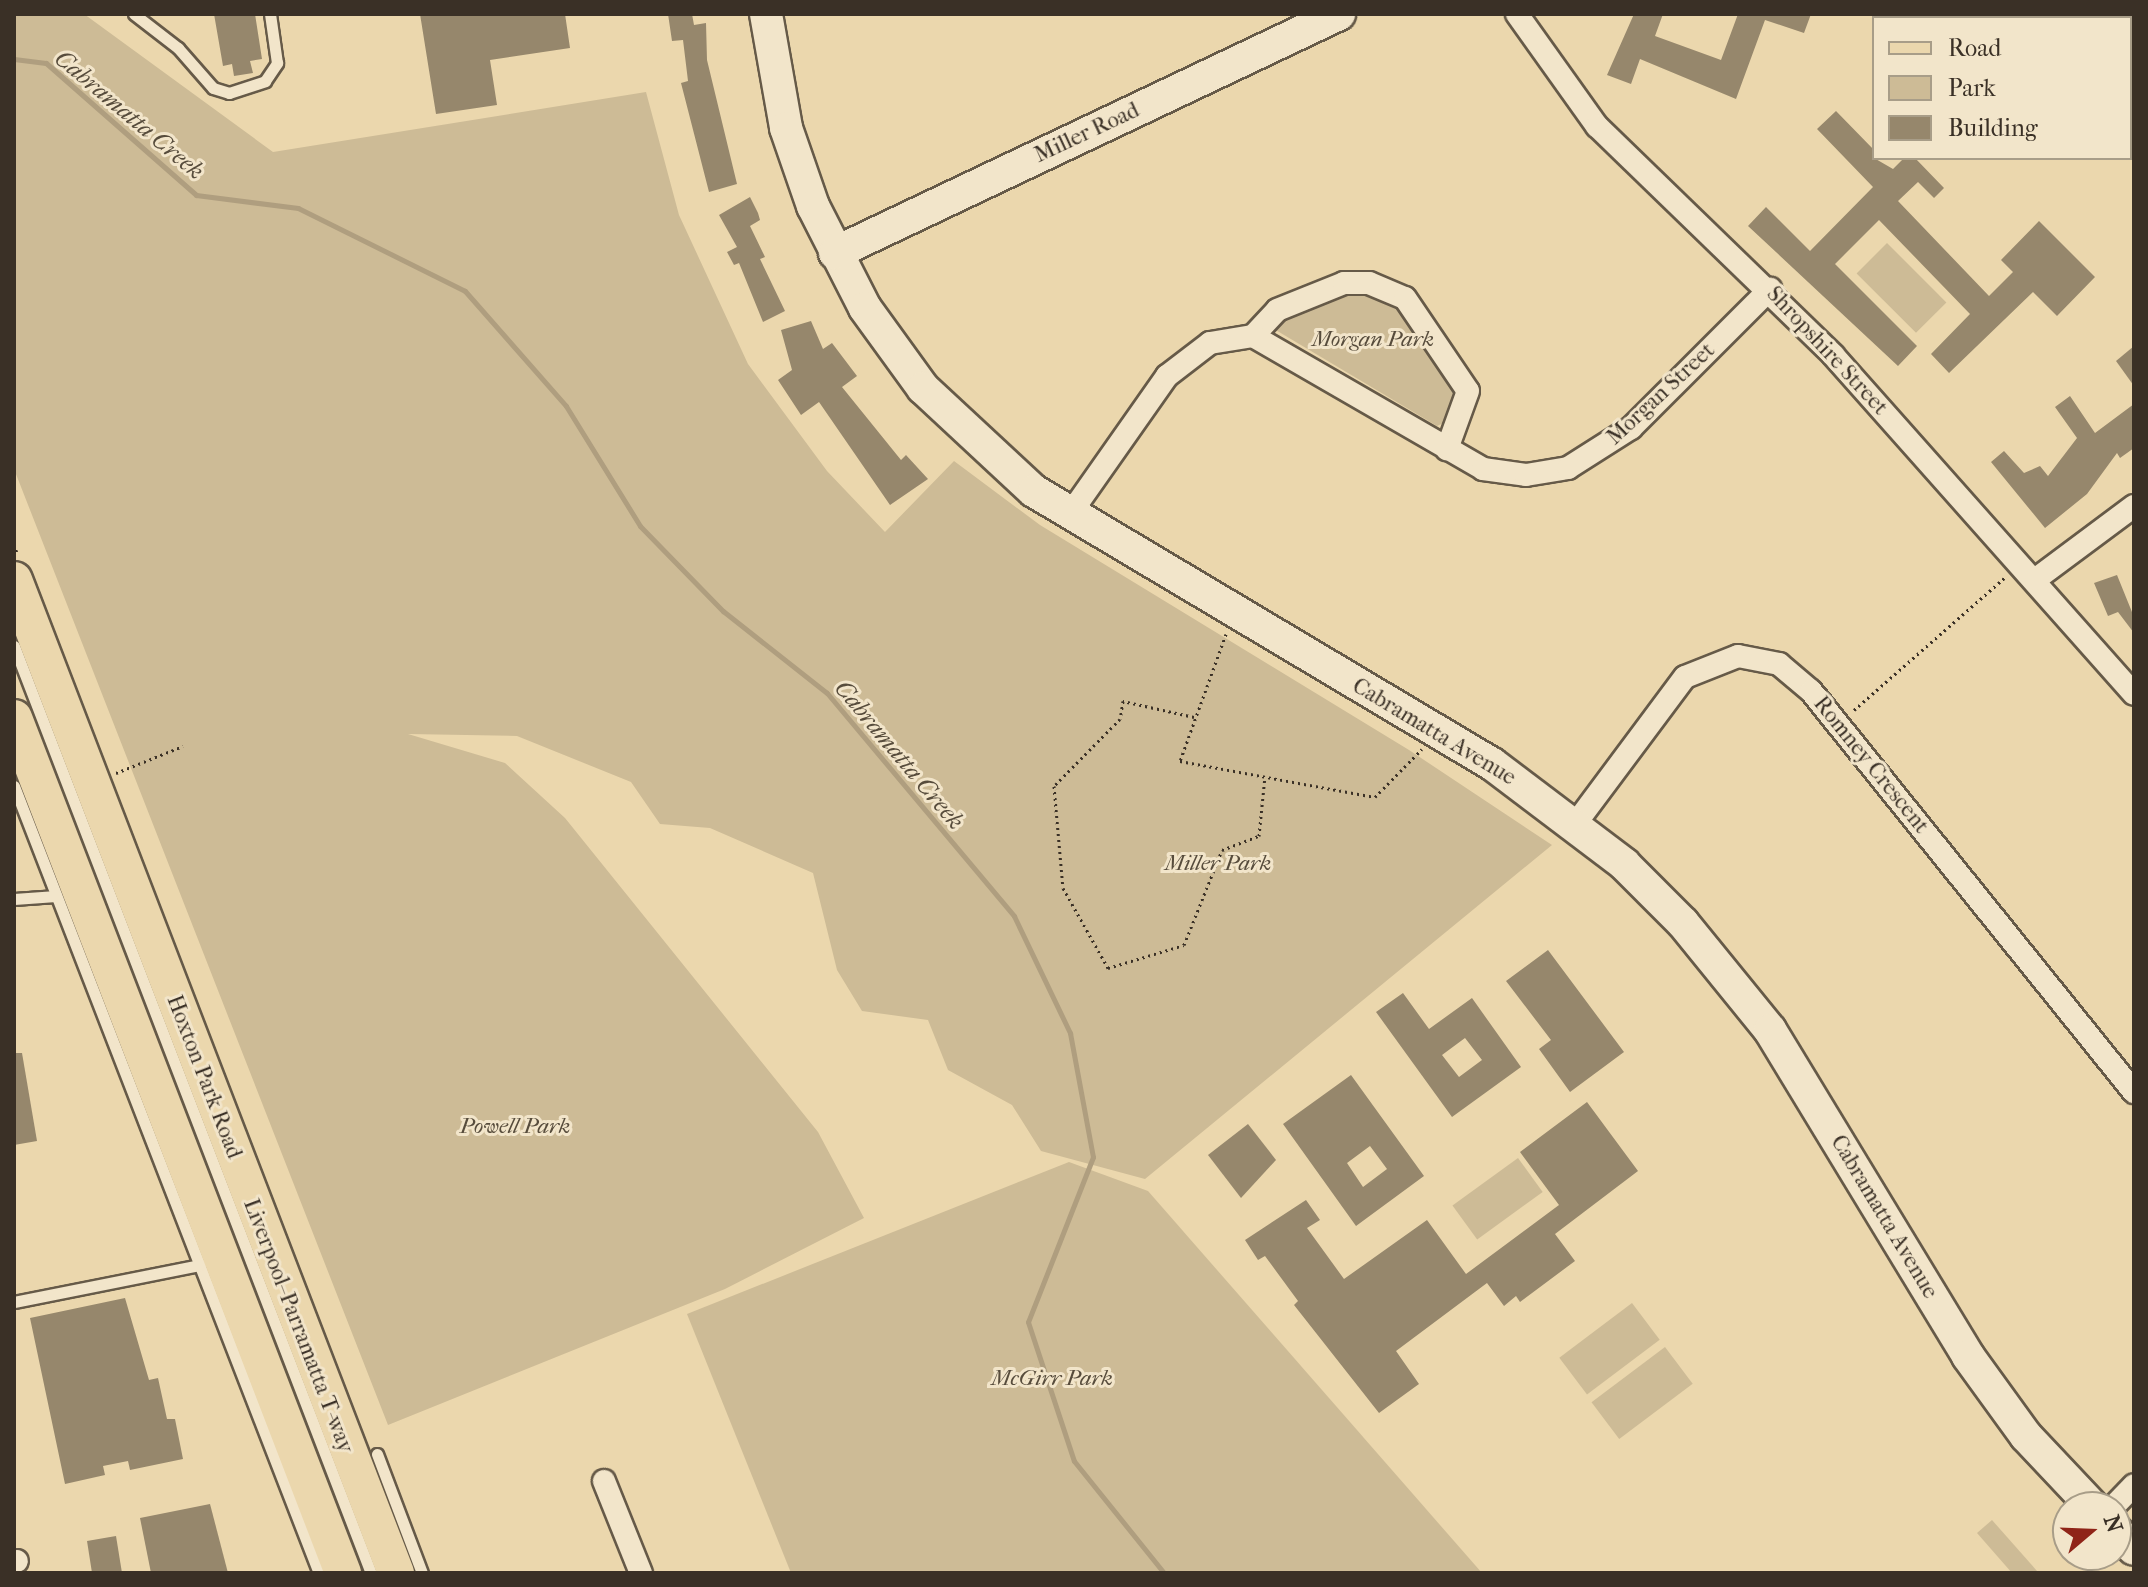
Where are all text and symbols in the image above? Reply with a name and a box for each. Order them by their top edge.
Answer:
legend [1872,16,2132,160]
text: Road [1948,34,2001,62]
water label: Cabramatta Creek [49,44,209,186]
text: Park [1948,74,1996,102]
street label: Miller Road [1030,97,1144,169]
text: Building [1948,114,2038,142]
street label: Shropshire Street [1761,281,1893,421]
park label: Morgan Park [1312,327,1434,353]
street label: Morgan Street [1602,337,1720,451]
street label: Cabramatta Avenue [1348,673,1520,791]
water label: Cabramatta Creek [828,675,970,835]
street label: Romney Crescent [1808,691,1934,839]
park label: Miller Park [1165,851,1271,877]
street label: Hoxton Park Road [161,991,247,1163]
park label: Powell Park [460,1114,570,1140]
street label: Cabramatta Avenue [1825,1131,1943,1303]
street label: Liverpool–Parramatta T-way [237,1195,359,1457]
park label: McGirr Park [991,1366,1113,1392]
north arrow [2052,1491,2132,1571]
text: N [2098,1512,2128,1536]

